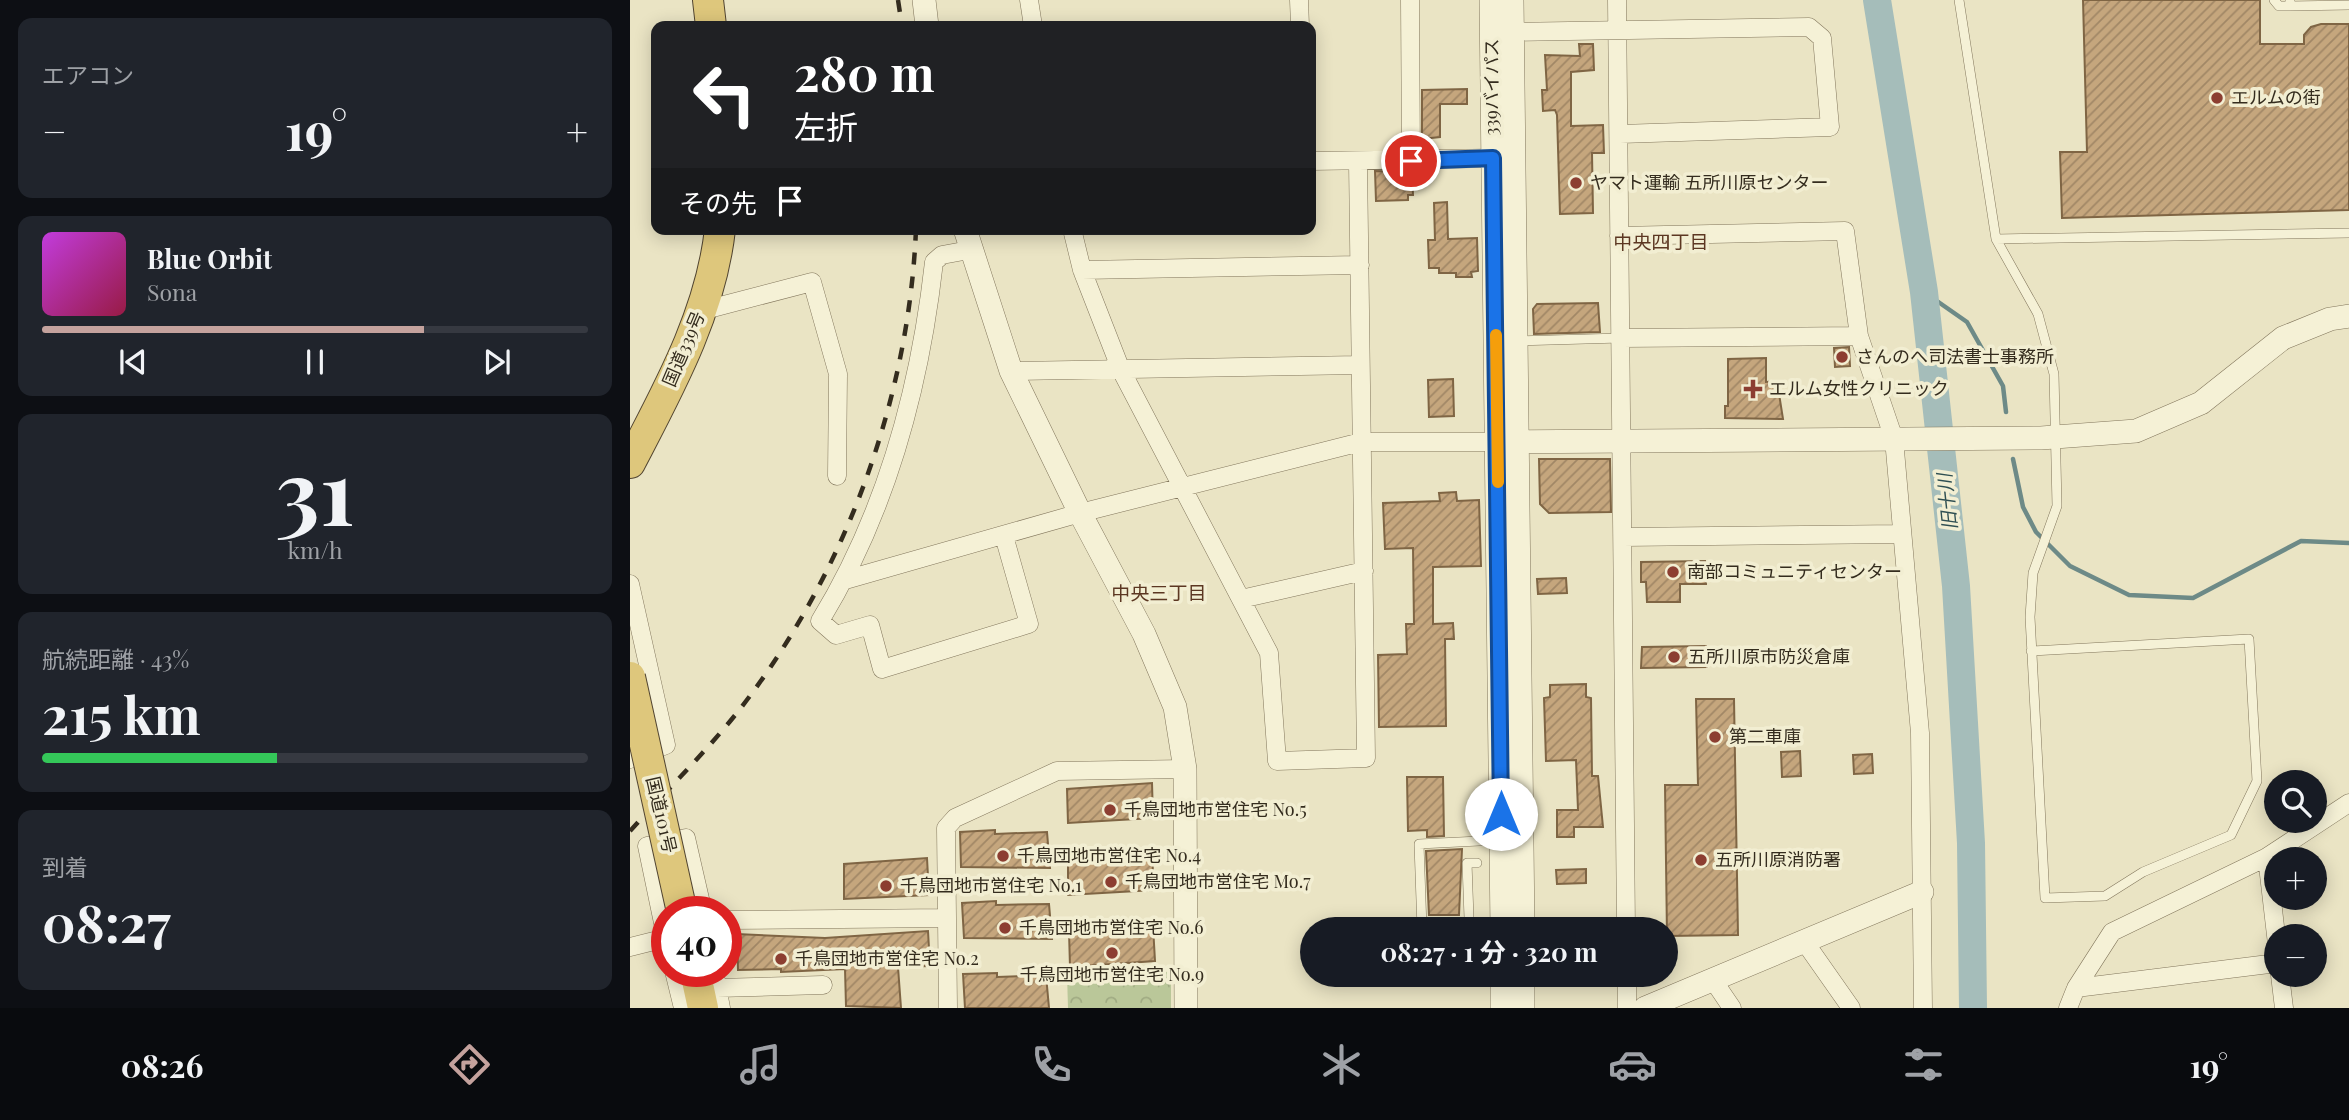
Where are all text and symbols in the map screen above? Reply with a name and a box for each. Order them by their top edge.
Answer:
street label: 339バイパス [1479,38,1503,136]
text: 280 m [794,39,934,104]
icon: left [679,49,770,140]
text: エアコン [42,59,134,90]
place label: エルムの街 [2231,85,2321,109]
marker: エルムの街 [2209,90,2225,106]
text: 19° [285,95,348,164]
text: 左折 [794,104,858,147]
text: − [42,105,67,156]
text: + [566,105,588,156]
pin [1381,131,1441,191]
icon: arrive [1392,142,1430,180]
place label: ヤマト運輸 五所川原センター [1590,170,1828,194]
marker: ヤマト運輸 五所川原センター [1568,175,1584,191]
icon: arrive [771,182,809,220]
text: その先 [679,185,757,220]
district label: 中央四丁目 [1613,228,1709,254]
text: Blue Orbit [147,241,272,276]
text: Sona [147,276,197,307]
street label: 国道339号 [657,307,710,390]
icon: previous [114,343,152,381]
icon: pause [296,343,334,381]
icon: next [478,343,516,381]
place label: さんのへ司法書士事務所 [1856,344,2054,368]
marker: さんのへ司法書士事務所 [1834,349,1850,365]
place label: エルム女性クリニック [1769,376,1949,400]
marker: エルム女性クリニック [1743,379,1763,399]
text: 31 [275,428,355,549]
water label: 旧十川 [1930,470,1962,532]
text: km/h [287,534,343,565]
place label: 南部コミュニティセンター [1687,559,1902,583]
marker: 南部コミュニティセンター [1665,564,1681,580]
district label: 中央三丁目 [1111,579,1207,605]
text: 航続距離 · 43% [42,643,189,674]
place label: 五所川原市防災倉庫 [1688,644,1850,668]
marker: 五所川原市防災倉庫 [1666,649,1682,665]
text: 215 km [42,679,201,748]
place label: 第二車庫 [1729,724,1801,748]
marker: 第二車庫 [1707,729,1723,745]
map controls [2264,770,2327,987]
button: search [2264,770,2327,833]
street label: 国道101号 [641,774,682,856]
position arrow [1464,777,1538,851]
place label: 千鳥団地市営住宅 No.5 [1124,797,1307,821]
marker: 千鳥団地市営住宅 No.5 [1102,802,1118,818]
place label: 千鳥団地市営住宅 No.4 [1017,843,1201,867]
place label: 五所川原消防署 [1715,847,1841,871]
button: + [2264,847,2327,910]
marker: 千鳥団地市営住宅 No.4 [995,848,1011,864]
text: 到着 [42,851,88,882]
marker: 五所川原消防署 [1693,852,1709,868]
place label: 千鳥団地市営住宅 Mo.7 [1125,869,1311,893]
place label: 千鳥団地市営住宅 No.1 [900,873,1082,897]
marker: 千鳥団地市営住宅 Mo.7 [1103,874,1119,890]
marker: 千鳥団地市営住宅 No.1 [878,878,894,894]
text: 08:27 [42,887,171,956]
speed limit sign: 40 [651,896,742,987]
place label: 千鳥団地市営住宅 No.6 [1019,915,1204,939]
marker: 千鳥団地市営住宅 No.6 [997,920,1013,936]
button: − [2264,924,2327,987]
text: 08:27 · 1 分 · 320 m [1381,934,1597,969]
marker: 千鳥団地市営住宅 No.9 [1104,945,1120,961]
place label: 千鳥団地市営住宅 No.2 [795,946,979,970]
marker: 千鳥団地市営住宅 No.2 [773,951,789,967]
place label: 千鳥団地市営住宅 No.9 [1020,962,1204,986]
icon: directions [445,1040,494,1089]
icon: music [736,1040,785,1089]
icon: phone [1027,1040,1076,1089]
icon: climate [1317,1040,1366,1089]
icon: car [1608,1040,1657,1089]
icon: filters [1899,1040,1948,1089]
text: 08:26 [121,1043,203,1086]
text: 19° [2189,1043,2228,1086]

